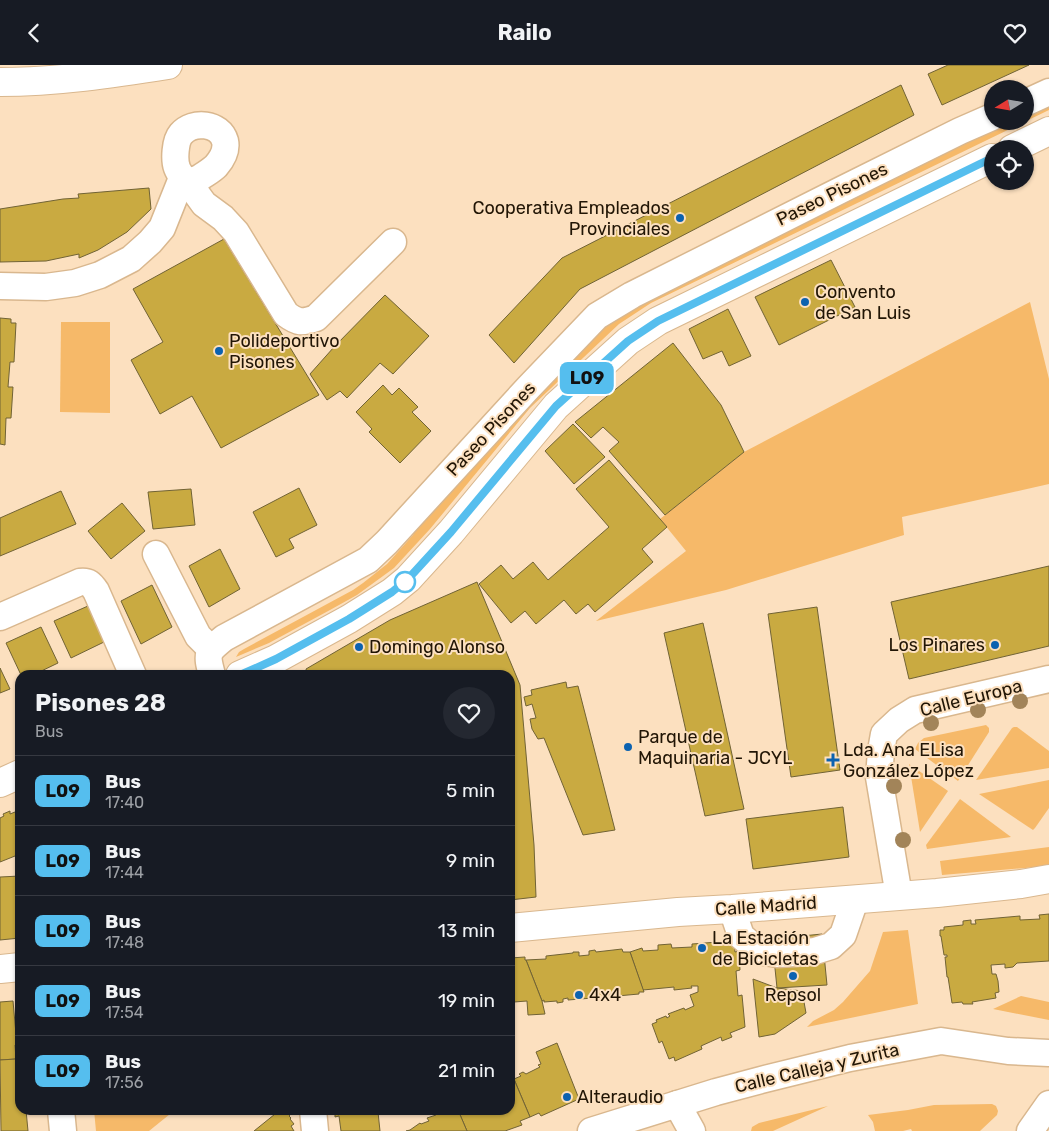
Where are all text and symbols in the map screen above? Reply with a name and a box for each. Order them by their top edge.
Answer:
icon: back [20,19,48,47]
text: Railo [497,19,552,46]
icon: heart [1001,19,1029,47]
north arrow [984,80,1034,130]
map controls [984,80,1034,190]
button: locate [984,140,1034,190]
street label: Paseo Pisones [773,158,891,230]
place label: Cooperativa Empleados Provinciales [472,197,670,240]
marker: Cooperativa Empleados Provinciales [674,212,686,224]
place label: Convento de San Luis [815,281,911,324]
marker: Convento de San Luis [799,296,811,308]
place label: Polideportivo Pisones [229,330,340,373]
marker: Polideportivo Pisones [213,345,225,357]
line badge: L09 [558,362,616,394]
text: L09 [570,367,604,389]
street label: Paseo Pisones [442,377,540,481]
unlabelled marker [394,571,416,593]
place label: Los Pinares [888,634,985,656]
place label: Domingo Alonso [369,636,505,658]
marker: Los Pinares [989,639,1001,651]
marker: Domingo Alonso [353,641,365,653]
street label: Calle Europa [918,675,1024,721]
button: heart [443,687,495,739]
text: Pisones 28 [35,689,166,717]
text: Bus [35,722,63,741]
place label: Parque de Maquinaria - JCYL [638,726,793,769]
place label: Lda. Ana ELisa González López [843,739,974,782]
marker: Parque de Maquinaria - JCYL [622,741,634,753]
marker: Lda. Ana ELisa González López [827,754,839,766]
text: Bus [105,770,141,793]
text: 5 min [446,779,495,802]
text: L09 [45,780,80,802]
text: 17:40 [105,793,144,812]
text: Bus [105,840,141,863]
text: 9 min [446,849,495,872]
text: L09 [45,850,80,872]
text: 17:44 [105,863,144,882]
street label: Calle Madrid [714,891,818,921]
text: Bus [105,910,141,933]
text: 13 min [438,919,495,942]
text: L09 [45,920,80,942]
place label: La Estación de Bicicletas [712,927,818,970]
text: 17:48 [105,933,144,952]
marker: La Estación de Bicicletas [696,942,708,954]
marker: Repsol [787,970,799,982]
text: Bus [105,980,141,1003]
place label: 4x4 [589,984,621,1006]
place label: Repsol [765,984,821,1006]
text: 19 min [438,989,495,1012]
marker: 4x4 [573,989,585,1001]
text: L09 [45,990,80,1012]
text: 17:54 [105,1003,144,1022]
street label: Calle Calleja y Zurita [733,1038,901,1098]
text: Bus [105,1050,141,1073]
text: 21 min [438,1059,495,1082]
text: L09 [45,1060,80,1082]
text: 17:56 [105,1073,143,1092]
place label: Alteraudio [577,1086,663,1108]
marker: Alteraudio [561,1091,573,1103]

